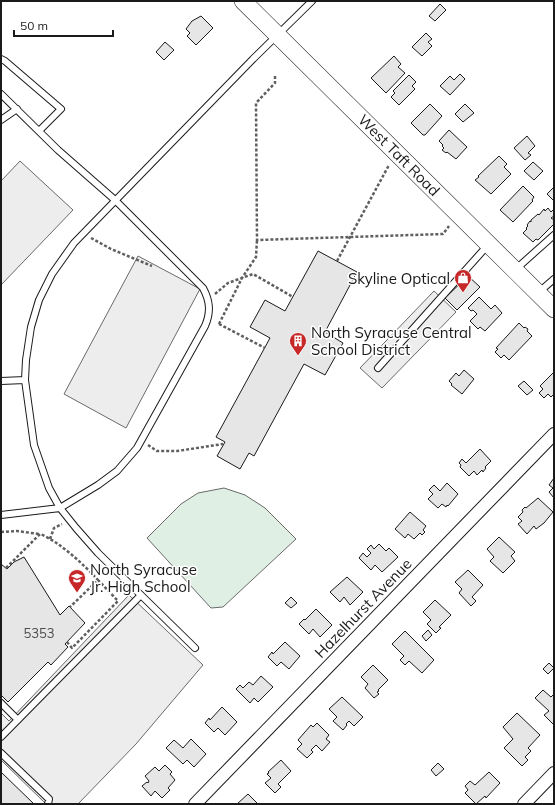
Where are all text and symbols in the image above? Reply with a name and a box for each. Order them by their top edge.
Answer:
scale bar [14,12,113,38]
text: 50 m [20,18,48,33]
street label: West Taft Road [354,110,444,200]
shop icon: Skyline Optical [453,268,473,293]
place label: Skyline Optical [348,269,450,288]
place label: North Syracuse Central School District [311,323,472,359]
building icon: North Syracuse Central School District [288,331,308,356]
street label: Hazelhurst Avenue [311,554,415,662]
place label: North Syracuse Jr. High School [90,560,197,596]
school or university icon: North Syracuse Jr. High School [67,568,87,593]
house number: 5353 [23,625,55,641]

